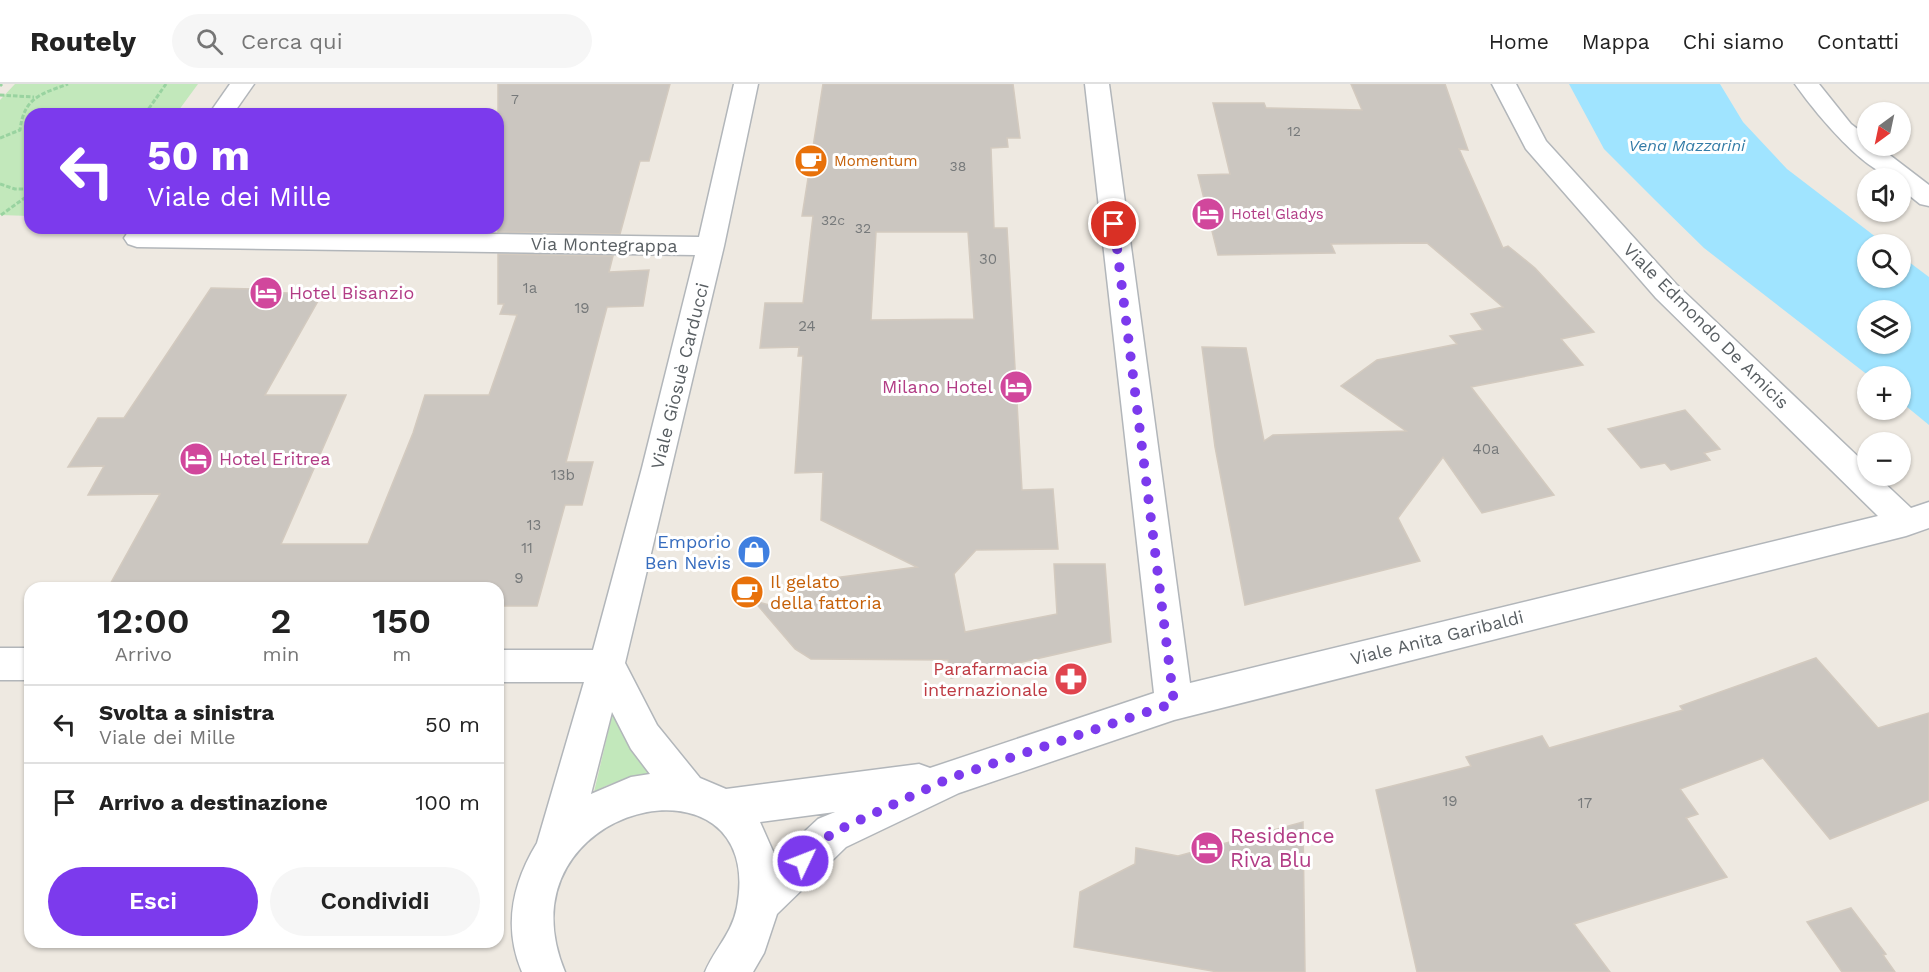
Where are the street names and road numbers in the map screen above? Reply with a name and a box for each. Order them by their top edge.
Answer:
street label: Via Montegrappa [530,233,678,256]
street label: Viale Edmondo De Amicis [1619,239,1793,413]
street label: Viale Giosuè Carducci [646,281,713,471]
street label: Viale Anita Garibaldi [1348,606,1526,669]

